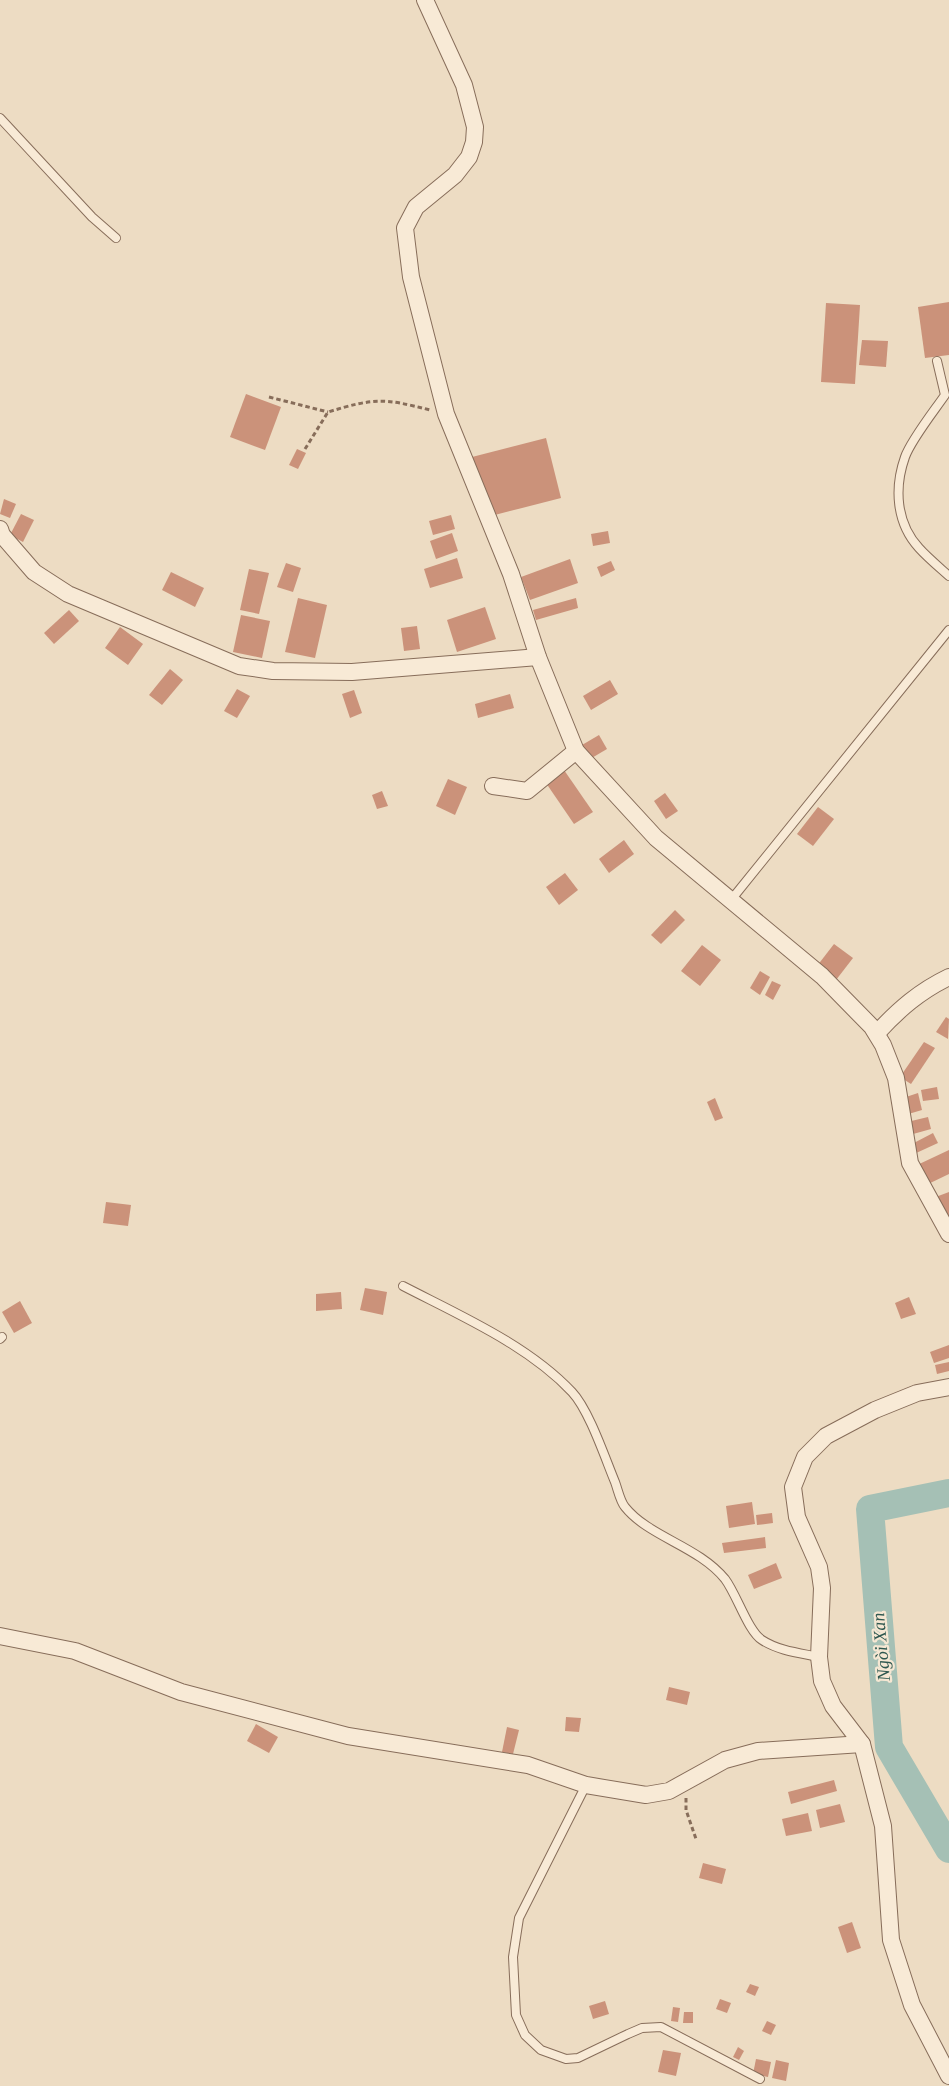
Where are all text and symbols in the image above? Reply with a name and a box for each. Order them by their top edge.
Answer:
water label: Ngòi Xan [868,1612,894,1683]

